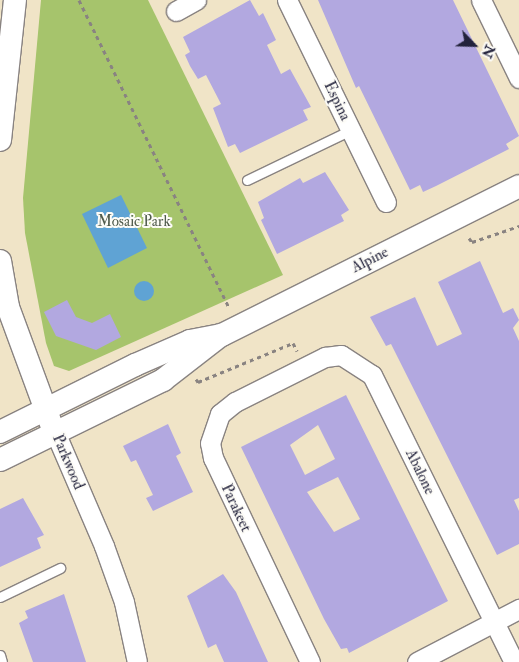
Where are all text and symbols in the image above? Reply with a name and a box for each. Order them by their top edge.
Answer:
north arrow [449,20,499,70]
text: N [478,42,498,60]
street label: Espina [320,78,354,124]
park label: Mosaic Park [97,213,171,231]
street label: Alpine [349,243,391,277]
street label: Parkwood [48,432,88,492]
street label: Abalone [401,446,439,498]
street label: Parakeet [217,481,255,535]

